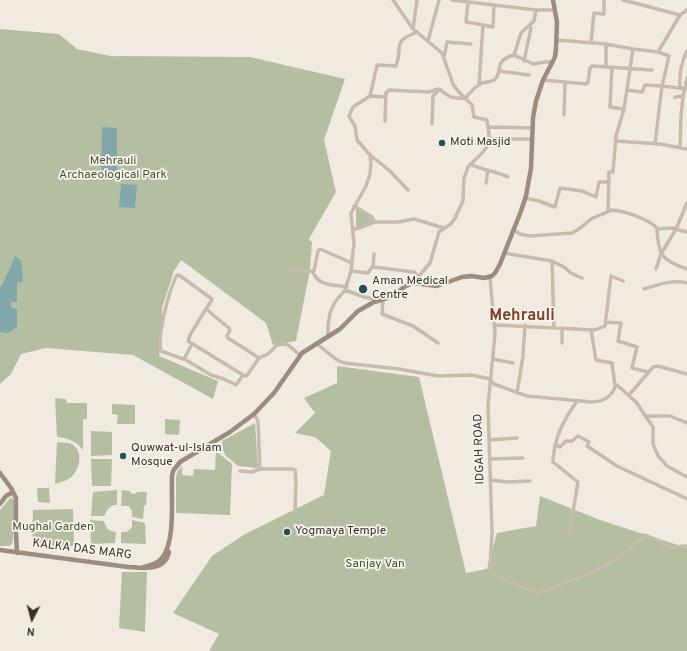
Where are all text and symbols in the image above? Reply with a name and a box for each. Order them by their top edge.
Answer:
place label: Moti Masjid [450,136,510,150]
marker: Moti Masjid [437,138,447,148]
park label: Mehrauli Archaeological Park [59,155,167,183]
place label: Aman Medical Centre [372,275,448,303]
marker: Aman Medical Centre [357,283,369,295]
district label: Mehrauli [489,307,555,327]
street label: IDGAH ROAD [472,413,488,485]
place label: Quwwat-ul-Islam Mosque [131,442,222,470]
marker: Quwwat-ul-Islam Mosque [118,451,128,461]
park label: Mughal Garden [12,521,94,535]
place label: Yogmaya Temple [295,525,386,539]
marker: Yogmaya Temple [282,527,292,537]
street label: KALKA DAS MARG [31,537,133,563]
park label: Sanjay Van [345,558,405,572]
north arrow [12,599,52,639]
text: N [26,624,35,638]

